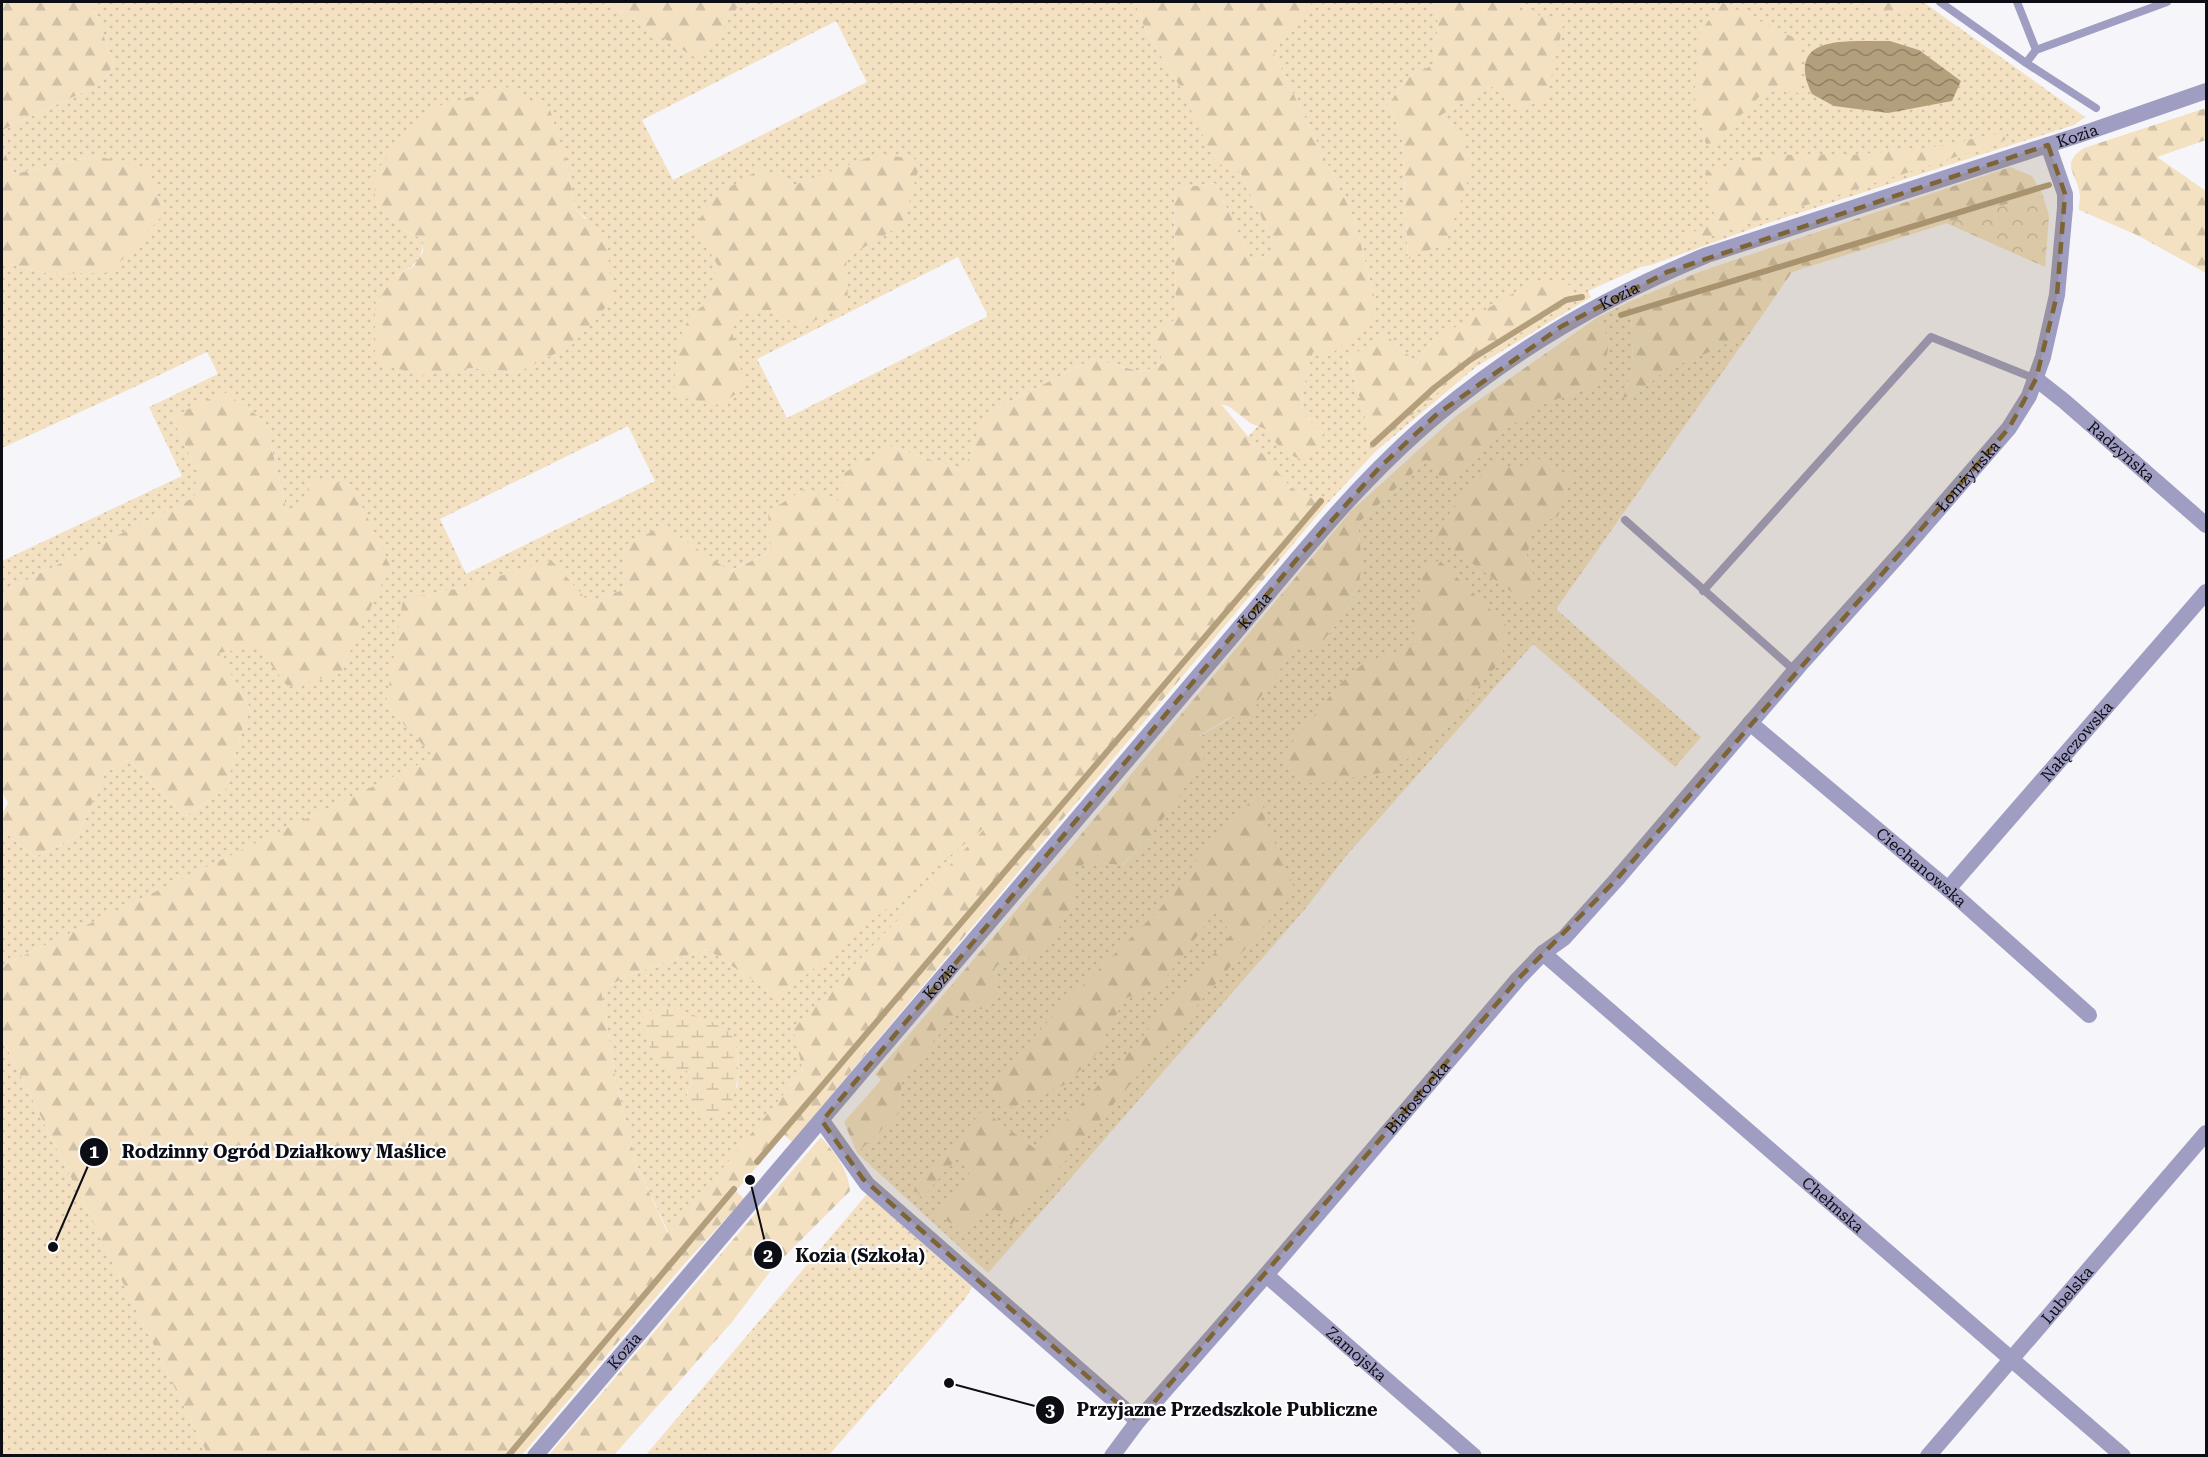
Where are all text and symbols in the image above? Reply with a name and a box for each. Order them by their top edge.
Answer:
street label: Kozia [2054,120,2101,151]
street label: Kozia [1595,277,1642,314]
street label: Radzyńska [2084,417,2159,486]
street label: Łomżyńska [1932,436,2004,515]
street label: Kozia [1233,588,1275,633]
street label: Nałęczowska [2036,697,2117,785]
street label: Ciechanowska [1872,823,1971,911]
street label: Kozia [918,958,961,1003]
street label: Białostocka [1381,1057,1454,1138]
callout: Rodzinny Ogród Działkowy Maślice [79,1134,458,1170]
text: 1 [89,1141,99,1162]
text: Rodzinny Ogród Działkowy Maślice [122,1141,447,1162]
street label: Chełmska [1798,1173,1868,1237]
callout: Kozia (Szkoła) [753,1237,936,1273]
text: 2 [763,1245,773,1266]
text: Kozia (Szkoła) [795,1245,925,1266]
street label: Lubelska [2037,1262,2097,1327]
street label: Zamojska [1322,1322,1391,1385]
street label: Kozia [603,1328,645,1373]
callout: Przyjazne Przedszkole Publiczne [1035,1392,1390,1428]
text: 3 [1045,1399,1055,1420]
text: Przyjazne Przedszkole Publiczne [1076,1399,1378,1420]

